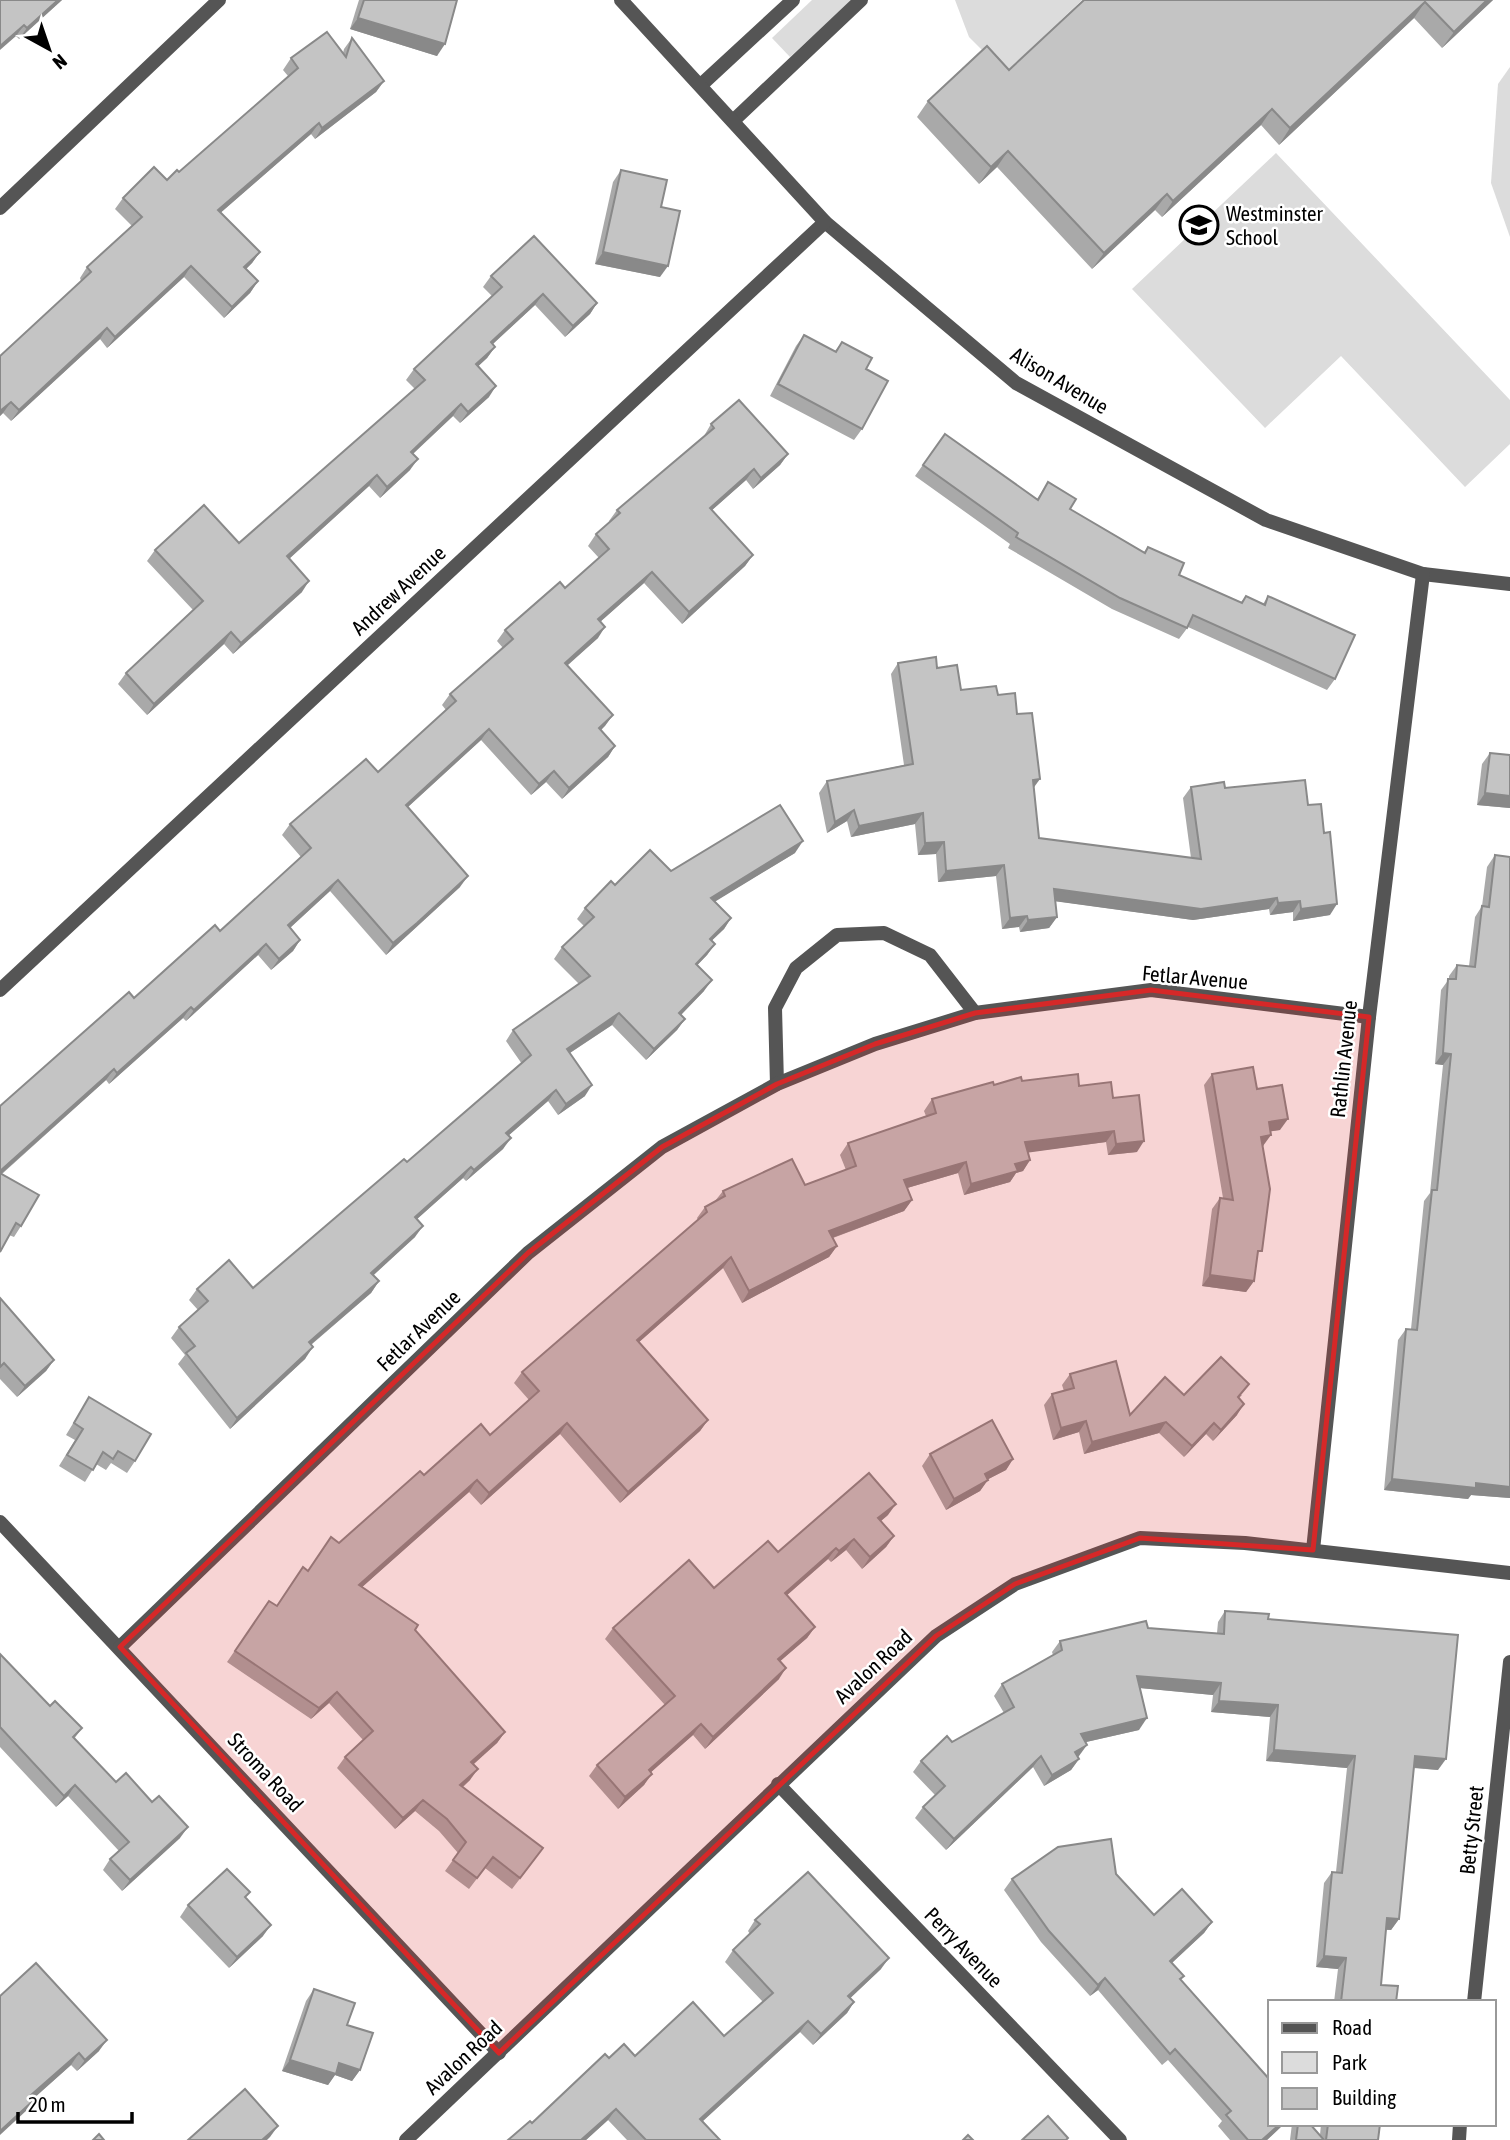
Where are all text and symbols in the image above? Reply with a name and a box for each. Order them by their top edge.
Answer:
north arrow [14,14,84,84]
text: N [49,50,71,74]
place label: Westminster School [1226,201,1324,249]
school or university icon: Westminster School [1178,204,1220,246]
street label: Alison Avenue [1007,342,1113,418]
street label: Andrew Avenue [346,540,450,640]
street label: Fetlar Avenue [1141,960,1249,994]
street label: Rathlin Avenue [1325,999,1361,1119]
street label: Fetlar Avenue [371,1284,465,1376]
street label: Avalon Road [829,1624,917,1708]
street label: Stroma Road [224,1728,308,1816]
street label: Betty Street [1454,1784,1488,1876]
street label: Perry Avenue [920,1902,1008,1992]
legend [1268,2000,1496,2126]
street label: Avalon Road [419,2015,507,2099]
text: Road [1332,2015,1372,2039]
text: Park [1332,2050,1367,2074]
scale bar [18,2080,131,2124]
text: Building [1332,2085,1396,2109]
text: 20 m [28,2092,66,2116]

